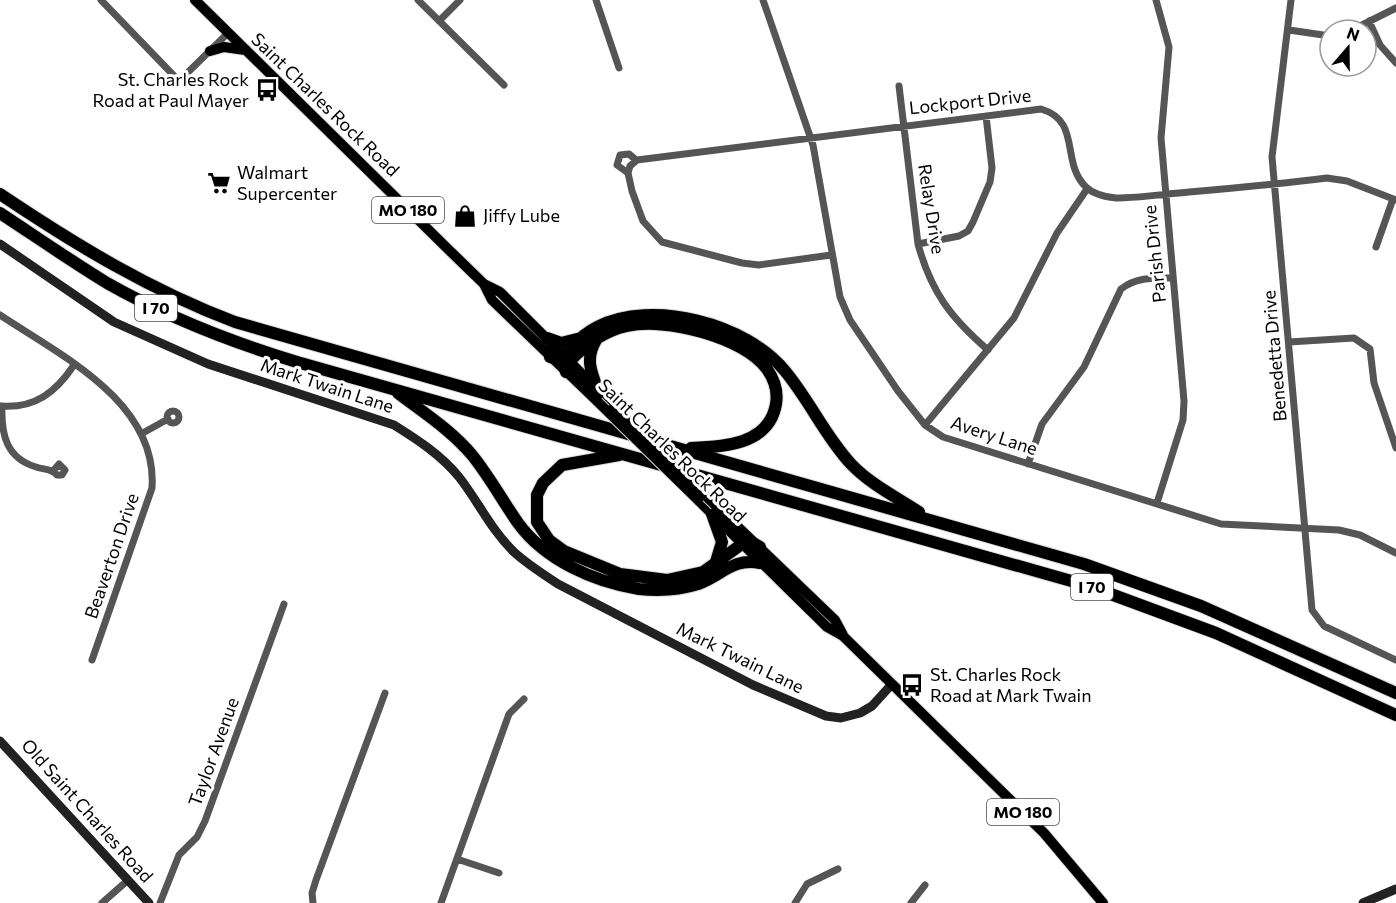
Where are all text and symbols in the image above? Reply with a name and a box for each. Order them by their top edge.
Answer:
north arrow [1318,18,1378,78]
text: N [1344,22,1362,44]
street label: Saint Charles Rock Road [247,28,404,181]
place label: St. Charles Rock Road at Paul Mayer [93,68,249,111]
bus stop icon: St. Charles Rock Road at Paul Mayer [254,77,280,103]
street label: Lockport Drive [908,84,1032,118]
place label: Walmart Supercenter [237,161,337,204]
street label: Relay Drive [914,162,950,256]
supermarket icon: Walmart Supercenter [206,170,232,196]
road number: MO 180 [372,197,444,223]
shop icon: Jiffy Lube [452,203,478,229]
place label: Jiffy Lube [483,204,560,226]
street label: Parish Drive [1138,204,1170,304]
street label: Benedetta Drive [1257,289,1291,423]
road number: I 70 [135,295,177,321]
street label: Mark Twain Lane [258,353,397,417]
street label: Saint Charles Rock Road [594,374,751,527]
street label: Avery Lane [948,411,1040,459]
street label: Beaverton Drive [79,490,143,621]
road number: I 70 [1071,574,1113,600]
street label: Mark Twain Lane [673,617,808,697]
place label: St. Charles Rock Road at Mark Twain [930,663,1092,706]
bus stop icon: St. Charles Rock Road at Mark Twain [899,672,925,698]
street label: Taylor Avenue [183,694,243,809]
street label: Old Saint Charles Road [17,734,158,887]
road number: MO 180 [987,799,1059,825]

